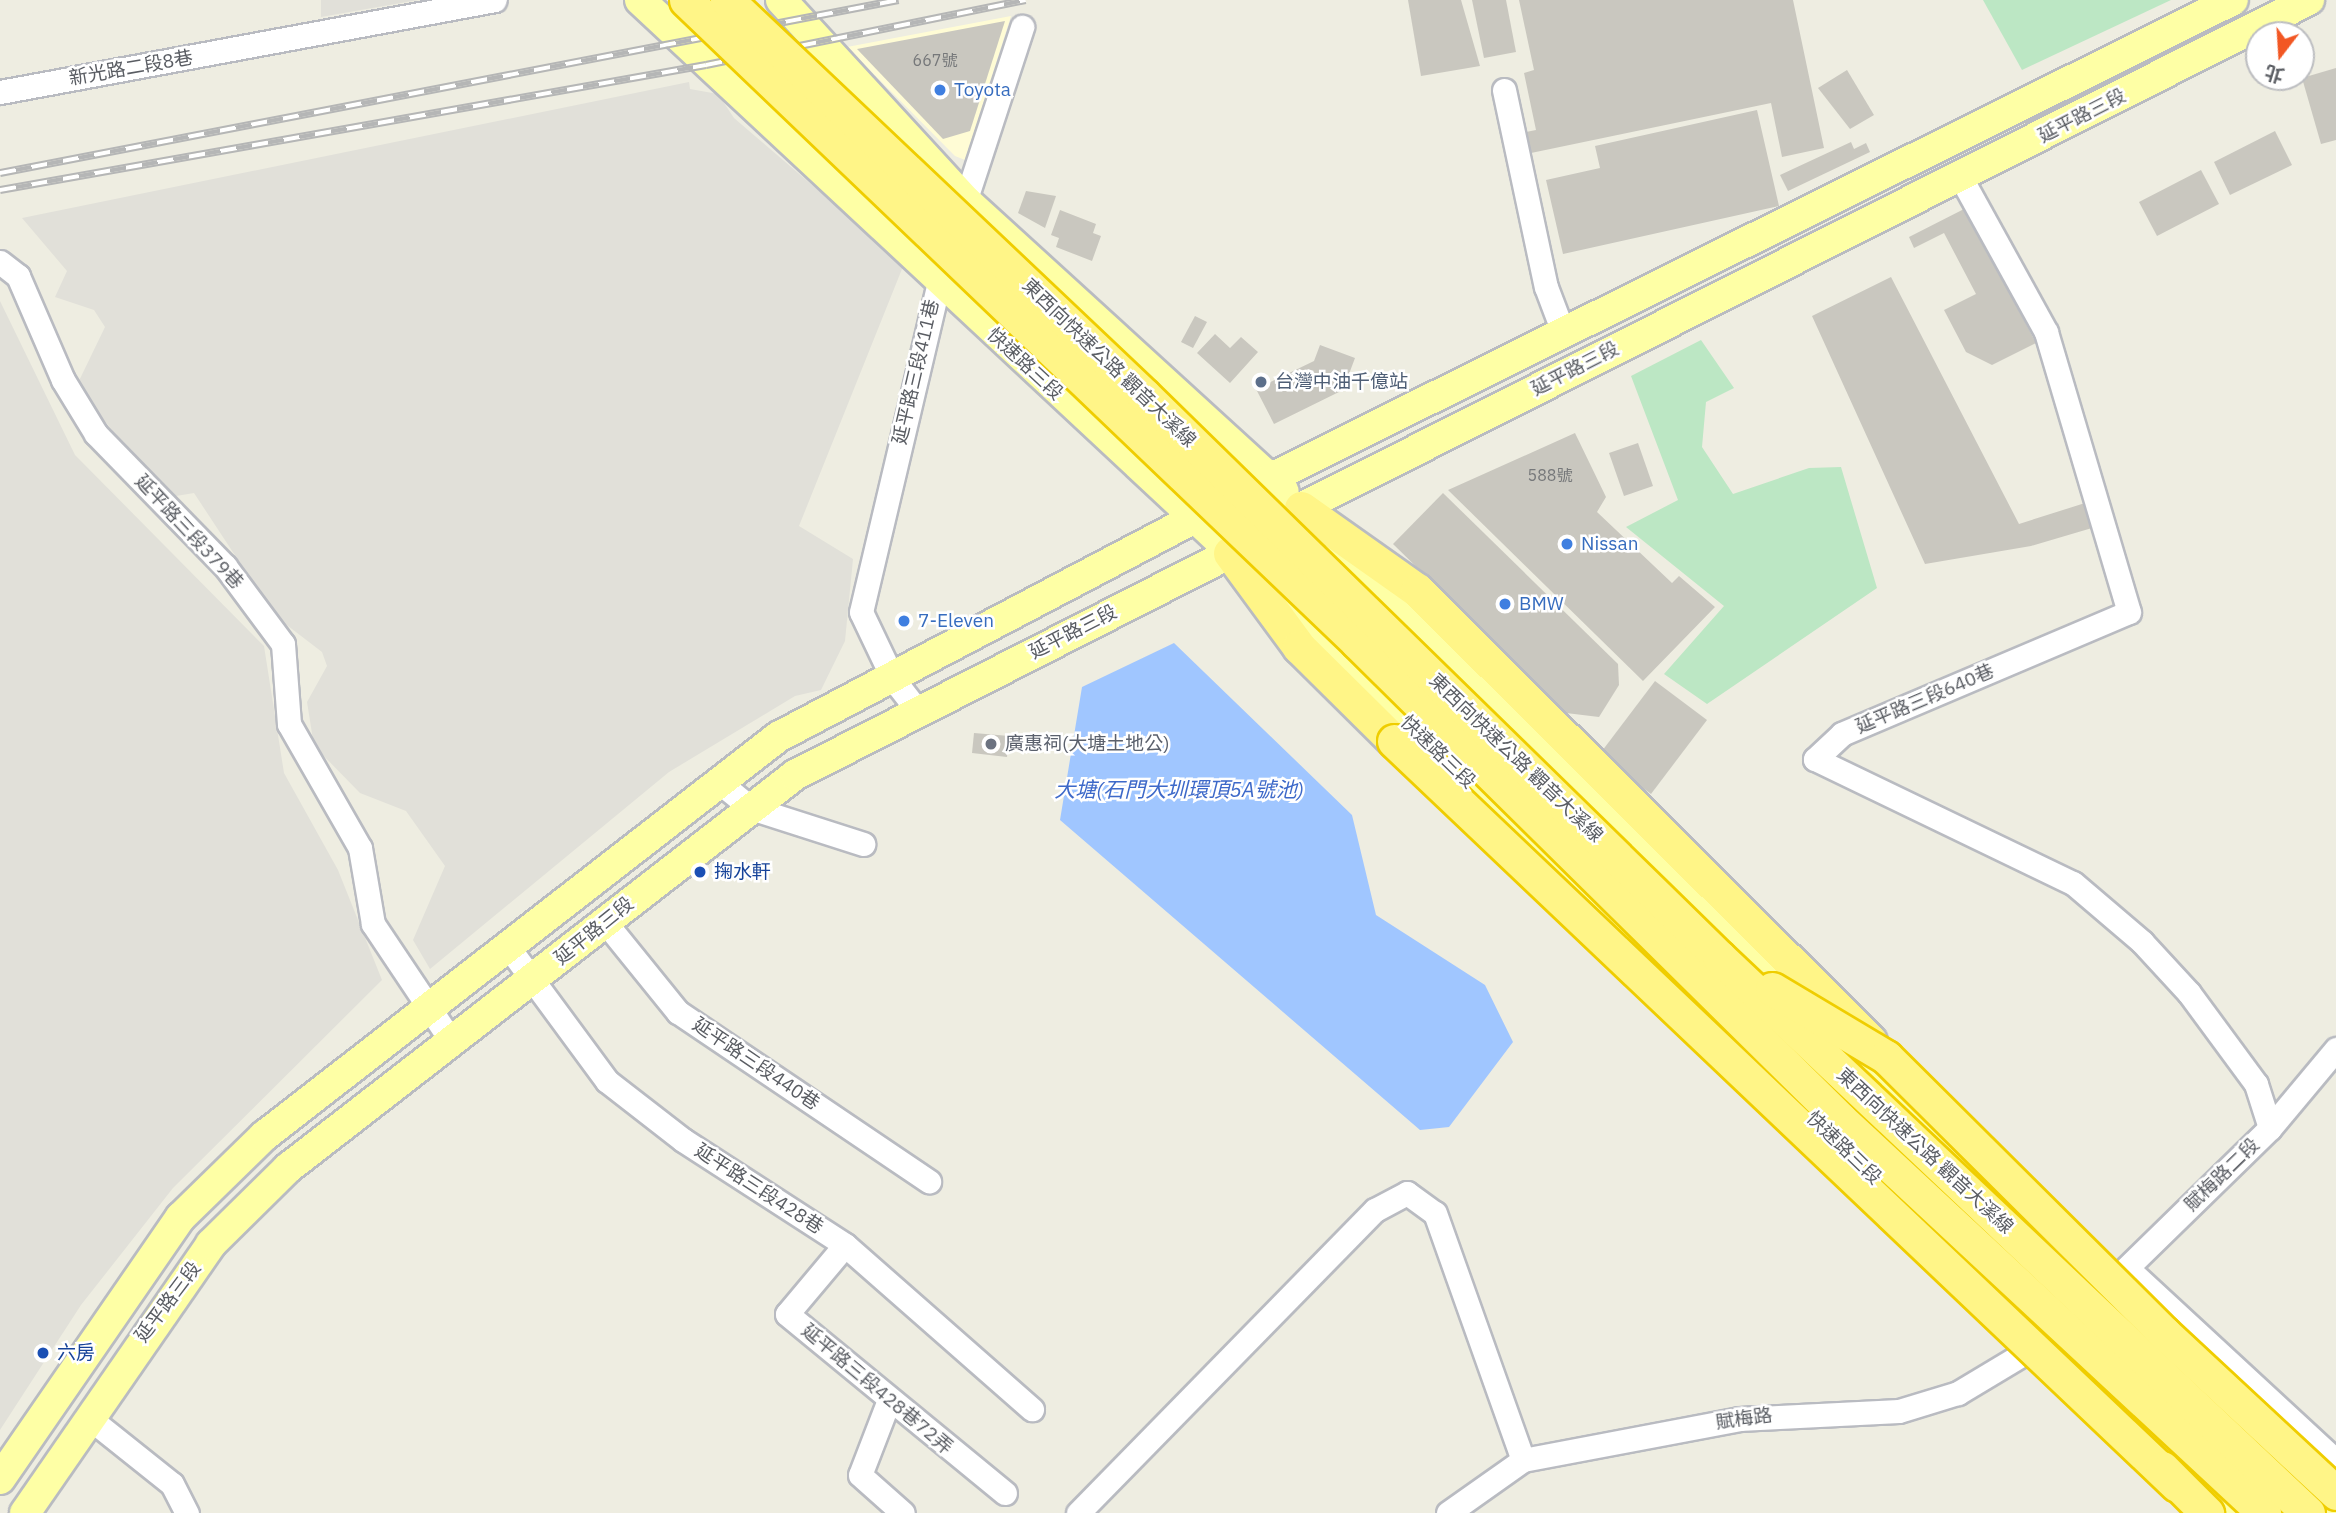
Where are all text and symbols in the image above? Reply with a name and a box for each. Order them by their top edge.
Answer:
north arrow [2245,21,2315,91]
street label: 新光路二段8巷 [67,46,195,90]
house number: 667號 [913,50,957,70]
text: 北 [2262,60,2287,88]
place label: Toyota [954,79,1011,101]
marker: Toyota [932,82,948,98]
street label: 延平路三段 [2035,84,2129,148]
street label: 東西向快速公路 觀音大溪線 [1017,274,1201,452]
street label: 延平路三段411巷 [888,297,944,447]
street label: 快速路三段 [982,323,1068,405]
street label: 延平路三段 [1528,337,1622,401]
place label: 台灣中油千億站 [1275,371,1408,393]
marker: 台灣中油千億站 [1253,374,1269,390]
house number: 588號 [1528,465,1572,485]
street label: 延平路三段379巷 [130,470,248,594]
place label: Nissan [1581,533,1639,555]
marker: Nissan [1559,536,1575,552]
place label: BMW [1519,593,1564,615]
marker: BMW [1497,596,1513,612]
street label: 延平路三段 [1026,600,1120,664]
place label: 7-Eleven [918,610,994,632]
marker: 7-Eleven [896,613,912,629]
street label: 延平路三段640巷 [1852,660,1998,738]
street label: 東西向快速公路 觀音大溪線 [1424,669,1608,847]
street label: 快速路三段 [1396,711,1480,793]
place label: 廣惠祠(大塘土地公) [1005,733,1170,755]
marker: 廣惠祠(大塘土地公) [983,736,999,752]
water label: 大塘(石門大圳環頂5A號池) [1054,776,1304,802]
place label: 掬水軒 [714,861,771,883]
marker: 掬水軒 [692,864,708,880]
street label: 延平路三段 [550,892,638,970]
street label: 延平路三段440巷 [688,1013,824,1115]
street label: 東西向快速公路 觀音大溪線 [1832,1063,2018,1239]
street label: 快速路三段 [1802,1107,1886,1189]
street label: 賦梅路二段 [2180,1134,2264,1216]
street label: 延平路三段428巷 [691,1139,827,1239]
street label: 延平路三段 [130,1257,206,1347]
street label: 延平路三段428巷72弄 [797,1319,957,1459]
place label: 六房 [57,1342,95,1364]
marker: 六房 [35,1345,51,1361]
street label: 賦梅路 [1714,1404,1774,1434]

